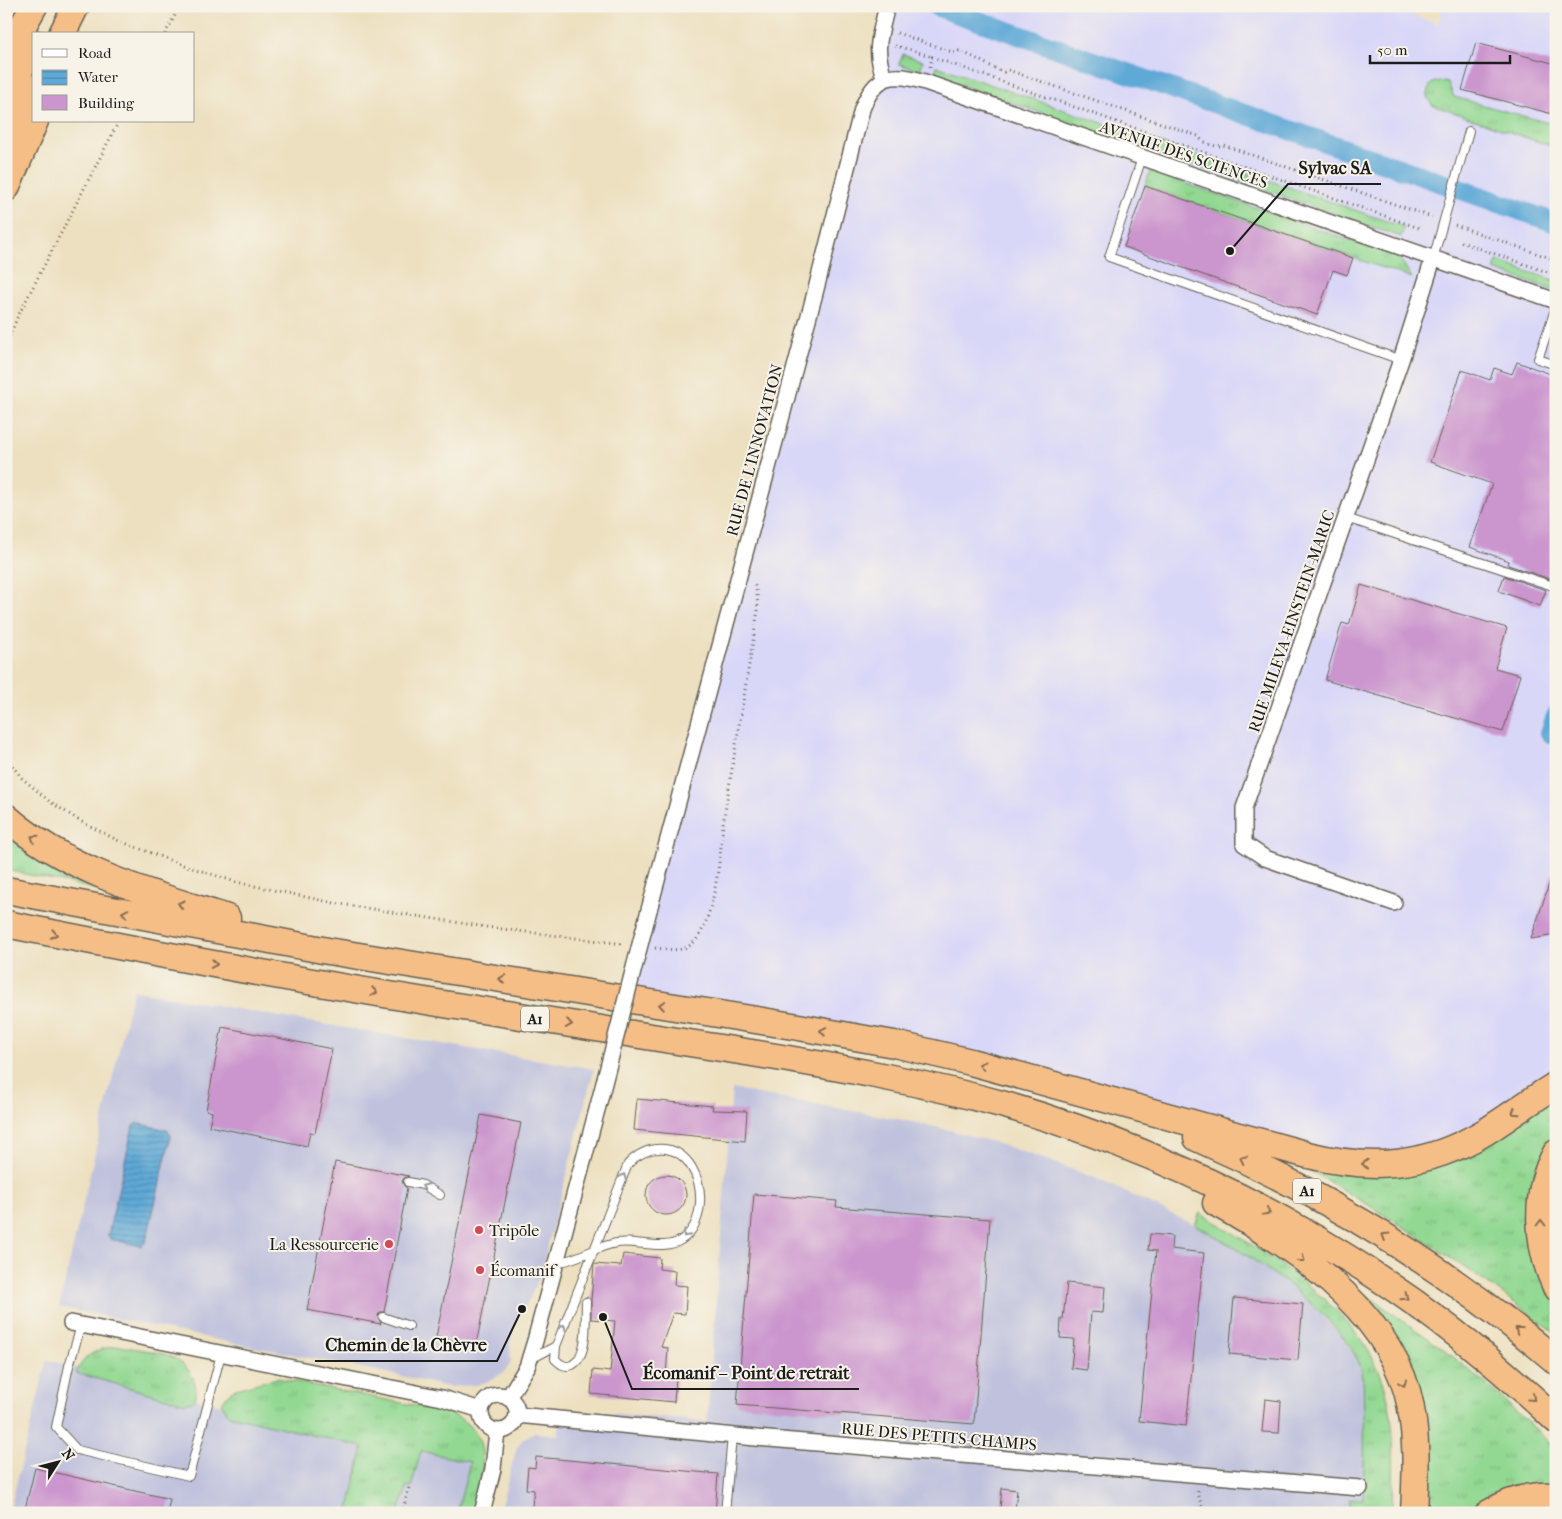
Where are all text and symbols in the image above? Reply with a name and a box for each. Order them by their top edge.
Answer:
legend [32,32,195,122]
scale bar [1370,32,1510,64]
text: 50 m [1377,41,1408,59]
text: Road [78,44,112,62]
text: Water [77,68,118,86]
text: Building [78,94,135,112]
street label: AVENUE DES SCIENCES [1096,116,1270,192]
callout: Sylvac SA [1288,151,1381,184]
text: Sylvac SA [1298,158,1373,179]
street label: RUE DE L'INNOVATION [722,362,787,538]
street label: RUE MILEVA-EINSTEIN-MARIC [1244,508,1339,735]
one-way arrow [30,835,39,844]
one-way arrow [177,899,186,909]
one-way arrow [120,909,129,919]
one-way arrow [50,928,58,939]
one-way arrow [209,959,218,969]
one-way arrow [498,975,506,985]
one-way arrow [369,987,378,997]
one-way arrow [658,1000,666,1011]
road number: A1 [521,1006,549,1032]
one-way arrow [565,1018,573,1029]
one-way arrow [818,1026,827,1036]
one-way arrow [977,1060,986,1071]
one-way arrow [1511,1106,1521,1115]
one-way arrow [1239,1154,1248,1165]
one-way arrow [1360,1159,1368,1170]
one-way arrow [616,1173,627,1182]
road number: A1 [1293,1178,1321,1204]
one-way arrow [421,1183,430,1194]
one-way arrow [1262,1206,1271,1216]
one-way arrow [1536,1219,1546,1227]
place label: Tripōle [489,1221,539,1240]
marker: Tripōle [473,1224,485,1236]
one-way arrow [683,1229,692,1238]
one-way arrow [1382,1233,1391,1243]
place label: La Ressourcerie [269,1235,379,1254]
marker: La Ressourcerie [383,1238,395,1250]
one-way arrow [1296,1254,1305,1262]
place label: Écomanif [490,1260,559,1280]
marker: Écomanif [474,1264,486,1276]
one-way arrow [1400,1291,1409,1300]
one-way arrow [557,1324,567,1333]
one-way arrow [1515,1327,1524,1335]
callout: Chemin de la Chèvre [315,1328,497,1361]
text: Chemin de la Chèvre [325,1335,487,1356]
callout: Écomanif – Point de retrait [632,1356,859,1389]
text: Écomanif – Point de retrait [643,1361,850,1384]
one-way arrow [1397,1378,1407,1386]
one-way arrow [1527,1392,1536,1401]
street label: RUE DES PETITS-CHAMPS [840,1418,1037,1455]
north arrow [32,1436,82,1486]
text: N [58,1445,78,1464]

